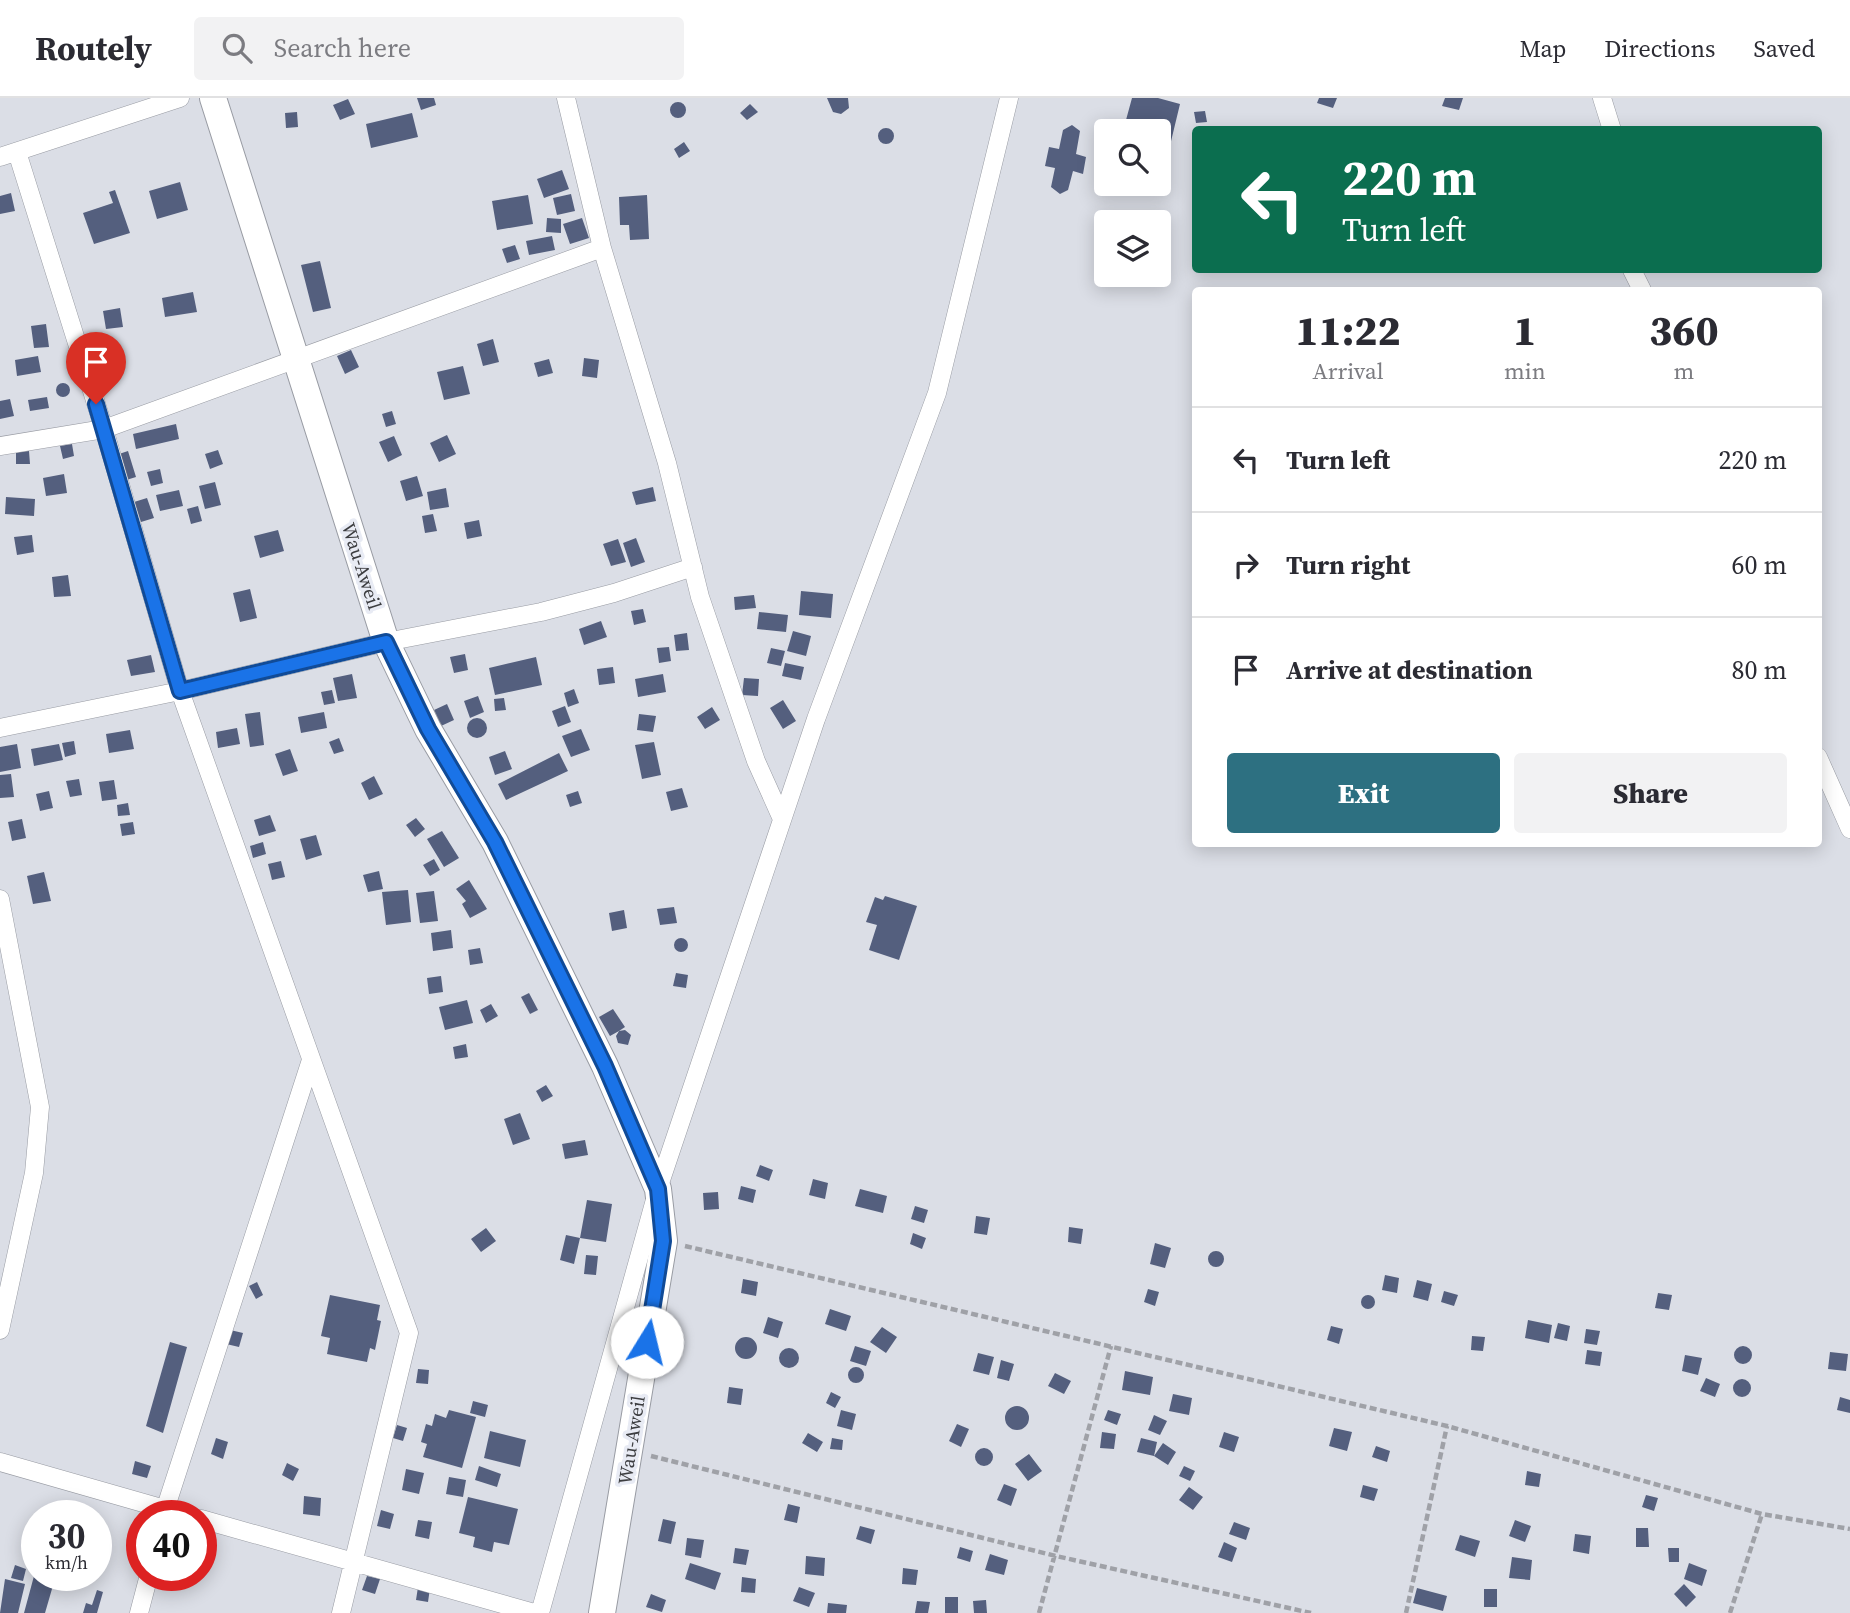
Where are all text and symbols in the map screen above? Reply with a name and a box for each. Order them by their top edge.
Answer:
search box [194,17,684,80]
text: Routely [35,26,152,71]
icon: search [218,29,256,67]
text: Search here [274,30,411,66]
text: Map [1519,32,1566,65]
text: Directions [1604,32,1715,65]
text: Saved [1753,32,1815,65]
map controls [1094,119,1171,287]
button: search [1094,119,1171,196]
text: 220 m [1342,144,1477,211]
icon: left [1227,154,1318,245]
text: Turn left [1342,208,1466,252]
button: layers [1094,210,1171,287]
text: 11:22 [1295,301,1401,359]
text: 1 [1513,301,1536,359]
text: 360 [1649,301,1719,359]
pin [66,332,126,404]
icon: arrive [77,343,115,381]
text: Arrival [1313,355,1384,387]
text: min [1504,355,1546,387]
text: m [1673,355,1694,387]
icon: left [1227,441,1265,479]
text: Turn left [1286,442,1390,478]
text: 220 m [1719,442,1787,478]
street label: Wau-Aweil [336,519,388,613]
icon: right [1227,546,1265,584]
text: Turn right [1286,547,1410,583]
text: 60 m [1732,547,1787,583]
icon: arrive [1227,651,1265,689]
text: Arrive at destination [1286,652,1533,688]
text: 80 m [1732,652,1787,688]
button: Exit [1227,753,1500,833]
button: Share [1514,753,1787,833]
position arrow [610,1305,684,1379]
street label: Wau-Aweil [611,1393,651,1486]
speed limit sign: 40 [126,1500,217,1591]
text: 30 [48,1512,85,1560]
text: km/h [45,1550,88,1575]

